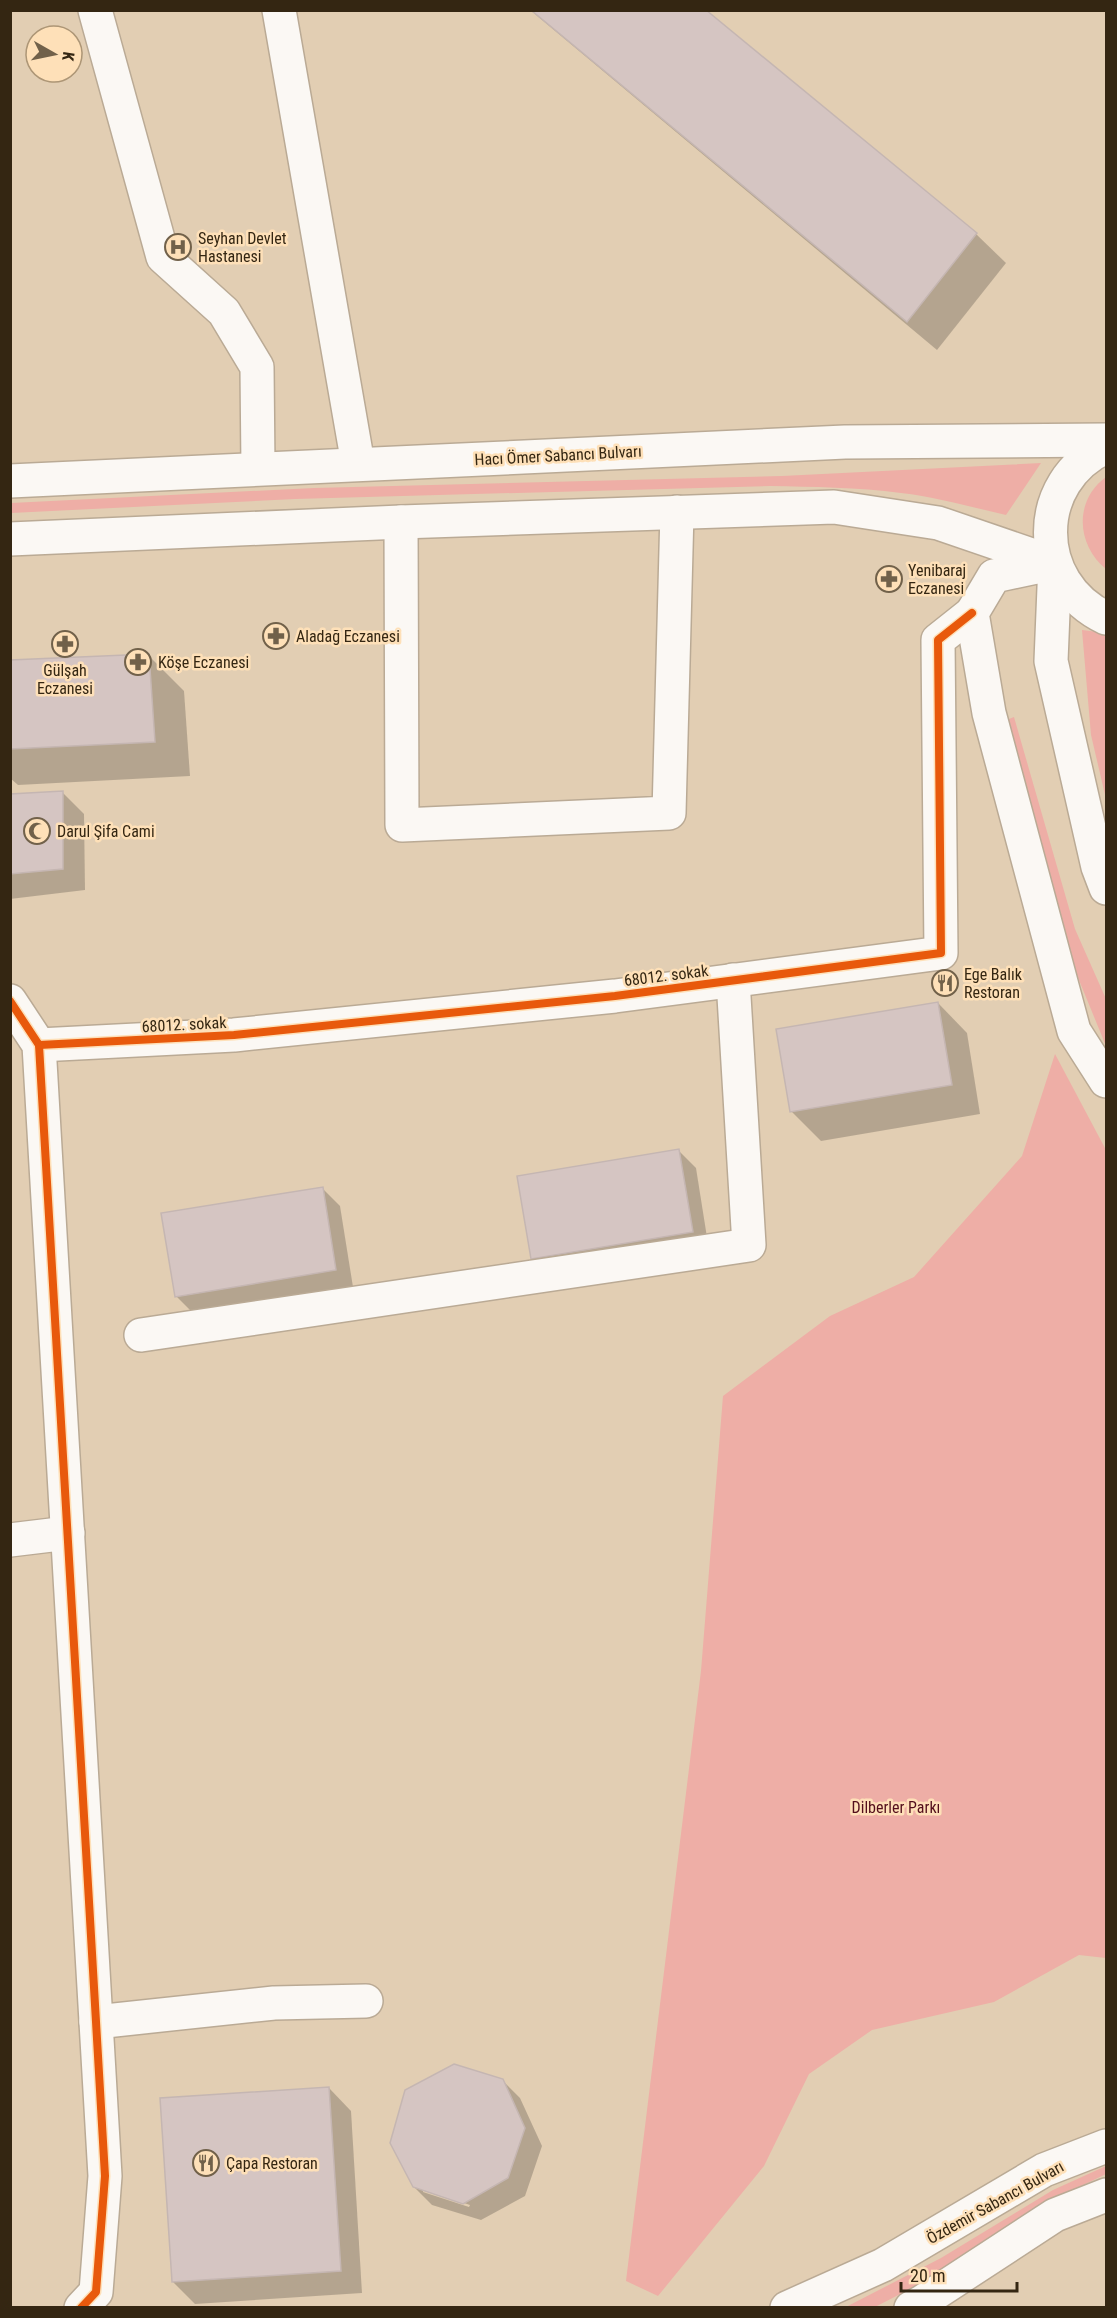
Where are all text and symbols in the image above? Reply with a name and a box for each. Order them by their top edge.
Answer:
north arrow [24,24,84,84]
text: K [58,50,78,62]
place label: Seyhan Devlet Hastanesi [198,229,287,266]
hospital icon: Seyhan Devlet Hastanesi [163,232,193,262]
street label: Hacı Ömer Sabancı Bulvarı [474,442,642,469]
place label: Yenibaraj Eczanesi [908,561,966,598]
pharmacy icon: Yenibaraj Eczanesi [874,564,904,594]
pharmacy icon: Aladağ Eczanesi [261,621,291,651]
place label: Aladağ Eczanesi [296,627,400,646]
pharmacy icon: Gülşah Eczanesi [50,629,80,659]
pharmacy icon: Köşe Eczanesi [123,647,153,677]
place label: Köşe Eczanesi [158,653,249,672]
place label: Gülşah Eczanesi [37,661,93,698]
mosque icon: Darul Şifa Cami [22,816,52,846]
place label: Darul Şifa Cami [57,822,155,841]
street label: 68012. sokak [623,961,710,990]
place label: Ege Balık Restoran [964,965,1023,1002]
restaurant icon: Ege Balık Restoran [930,968,960,998]
street label: 68012. sokak [141,1013,228,1036]
park label: Dilberler Parkı [852,1798,940,1817]
restaurant icon: Çapa Restoran [191,2148,221,2178]
place label: Çapa Restoran [226,2154,318,2173]
street label: Özdemir Sabancı Bulvarı [924,2157,1067,2248]
scale bar [901,2255,1016,2293]
text: 20 m [910,2265,945,2286]

